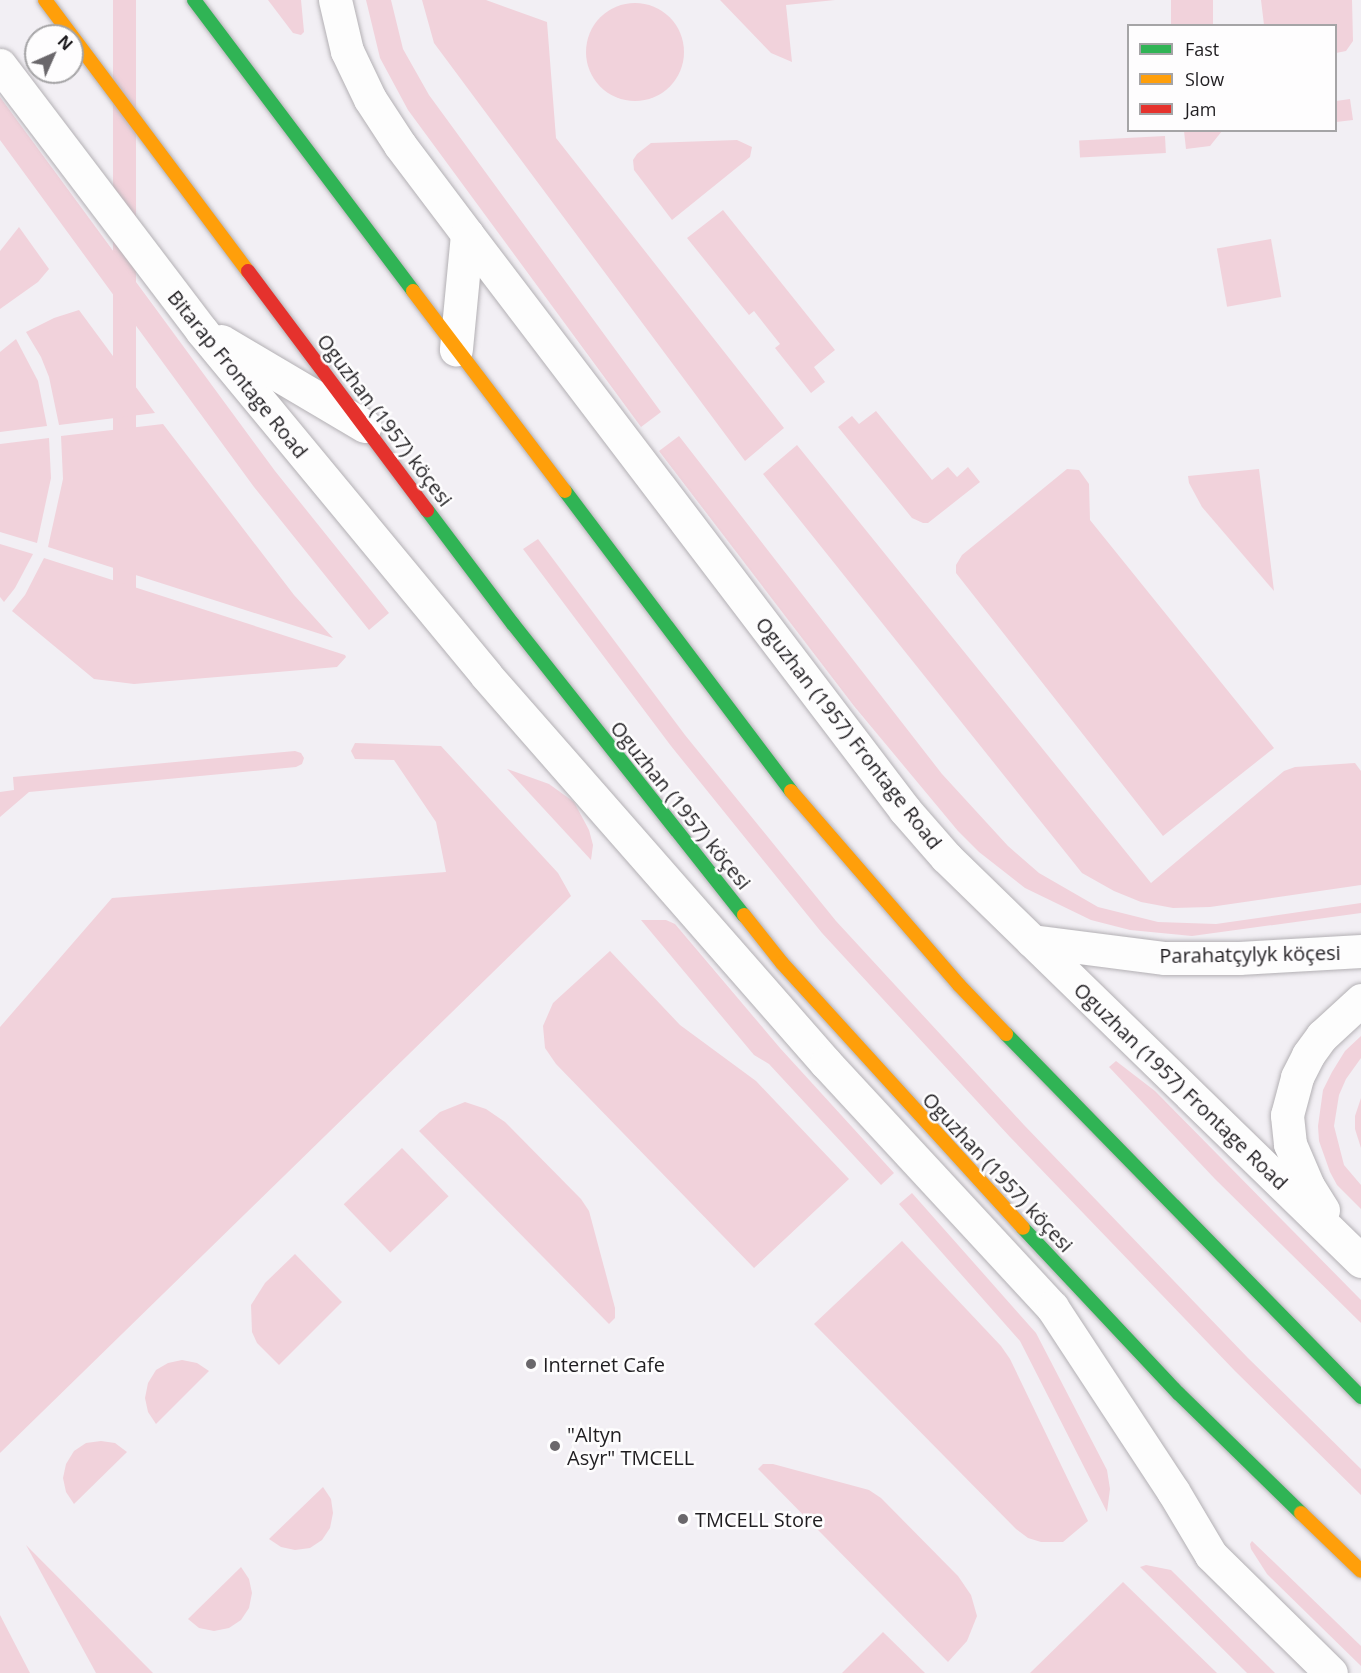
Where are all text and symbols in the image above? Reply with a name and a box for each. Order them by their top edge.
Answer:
north arrow [24,24,84,84]
legend [1127,24,1337,132]
text: N [53,30,78,55]
text: Fast [1185,37,1219,61]
text: Slow [1185,67,1224,91]
text: Jam [1185,97,1217,121]
street label: Bitarap Frontage Road [163,285,313,463]
street label: Oguzhan (1957) köçesi [312,329,458,511]
street label: Oguzhan (1957) Frontage Road [751,612,947,854]
street label: Oguzhan (1957) köçesi [606,716,756,894]
street label: Parahatçylyk köçesi [1159,940,1341,968]
street label: Oguzhan (1957) Frontage Road [1069,977,1293,1195]
street label: Oguzhan (1957) köçesi [918,1087,1078,1257]
place label: Internet Cafe [543,1352,665,1376]
marker: Internet Cafe [524,1357,538,1371]
place label: "Altyn Asyr" TMCELL [567,1422,694,1469]
marker: "Altyn Asyr" TMCELL [548,1439,562,1453]
place label: TMCELL Store [695,1507,823,1531]
marker: TMCELL Store [676,1512,690,1526]

